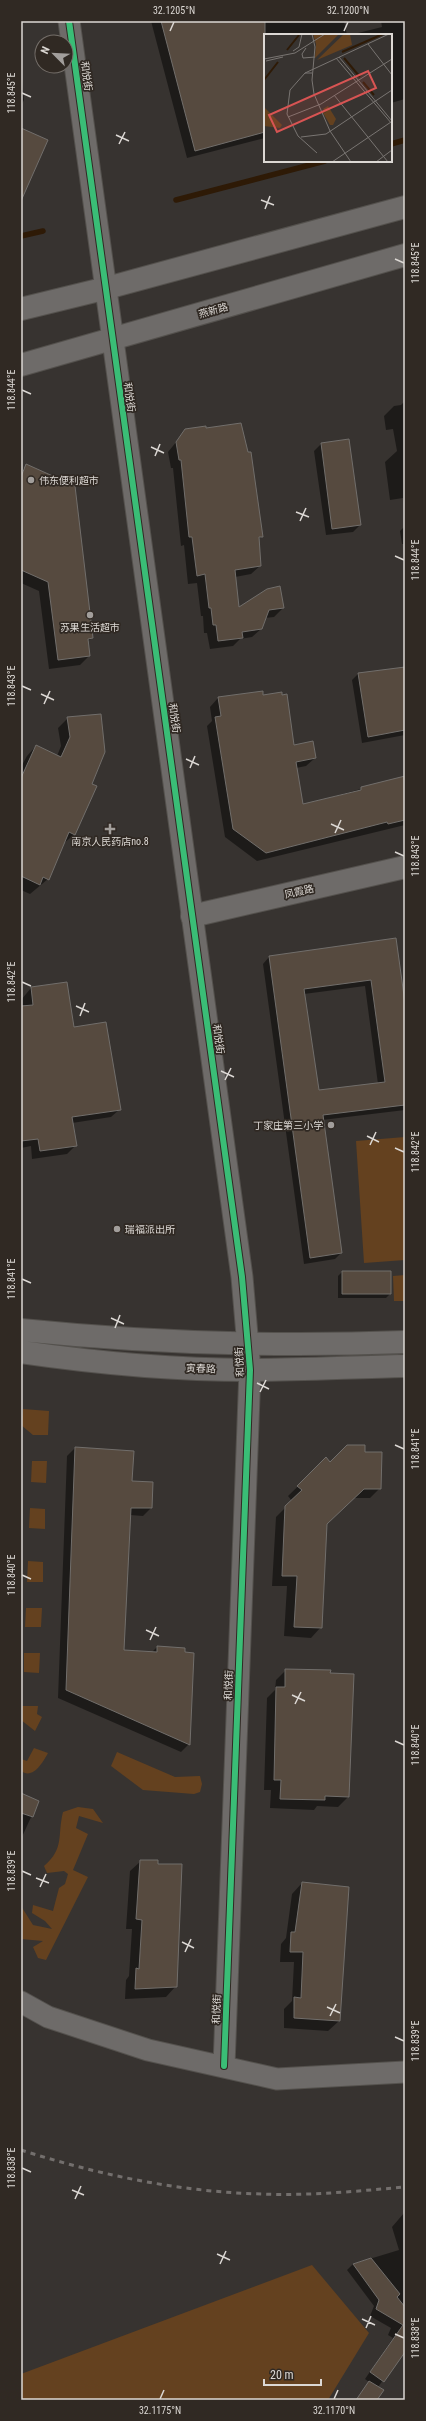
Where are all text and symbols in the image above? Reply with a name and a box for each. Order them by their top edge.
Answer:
text: 32.1205°N [153,5,195,16]
text: 32.1200°N [327,5,369,16]
north arrow [34,34,74,74]
inset map [264,34,392,162]
text: N [38,44,53,56]
street label: 和悦街 [79,60,94,92]
text: 118.845°E [6,72,17,113]
text: 118.845°E [410,242,421,283]
street label: 燕新路 [197,301,229,320]
text: 118.844°E [6,369,17,410]
street label: 和悦街 [122,381,137,413]
marker: 伟东便利超市 [26,475,36,485]
place label: 伟东便利超市 [39,475,99,486]
text: 118.844°E [410,539,421,580]
marker: 苏果生活超市 [85,610,95,620]
place label: 苏果生活超市 [60,622,120,633]
text: 118.843°E [6,665,17,706]
street label: 和悦街 [167,702,182,734]
marker: 南京人民药店no.8 [105,824,115,834]
text: 118.843°E [410,835,421,876]
place label: 南京人民药店no.8 [71,836,149,847]
street label: 凤霞路 [283,883,315,900]
text: 118.842°E [6,961,17,1002]
street label: 和悦街 [211,1023,226,1055]
place label: 丁家庄第三小学 [253,1120,323,1131]
marker: 丁家庄第三小学 [326,1120,336,1130]
text: 118.842°E [410,1131,421,1172]
marker: 瑞福派出所 [112,1224,122,1234]
place label: 瑞福派出所 [125,1224,175,1235]
text: 118.841°E [6,1258,17,1299]
street label: 和悦街 [233,1347,246,1377]
street label: 寅春路 [186,1362,216,1375]
text: 118.841°E [410,1428,421,1469]
text: 118.840°E [6,1554,17,1595]
street label: 和悦街 [222,1670,235,1700]
text: 118.840°E [410,1724,421,1765]
text: 118.839°E [6,1850,17,1891]
street label: 和悦街 [210,1994,223,2024]
text: 118.839°E [410,2020,421,2061]
text: 118.838°E [6,2147,17,2188]
text: 118.838°E [410,2317,421,2358]
scale bar [264,2361,321,2387]
text: 20 m [270,2368,294,2382]
text: 32.1175°N [139,2405,181,2416]
text: 32.1170°N [313,2405,355,2416]

